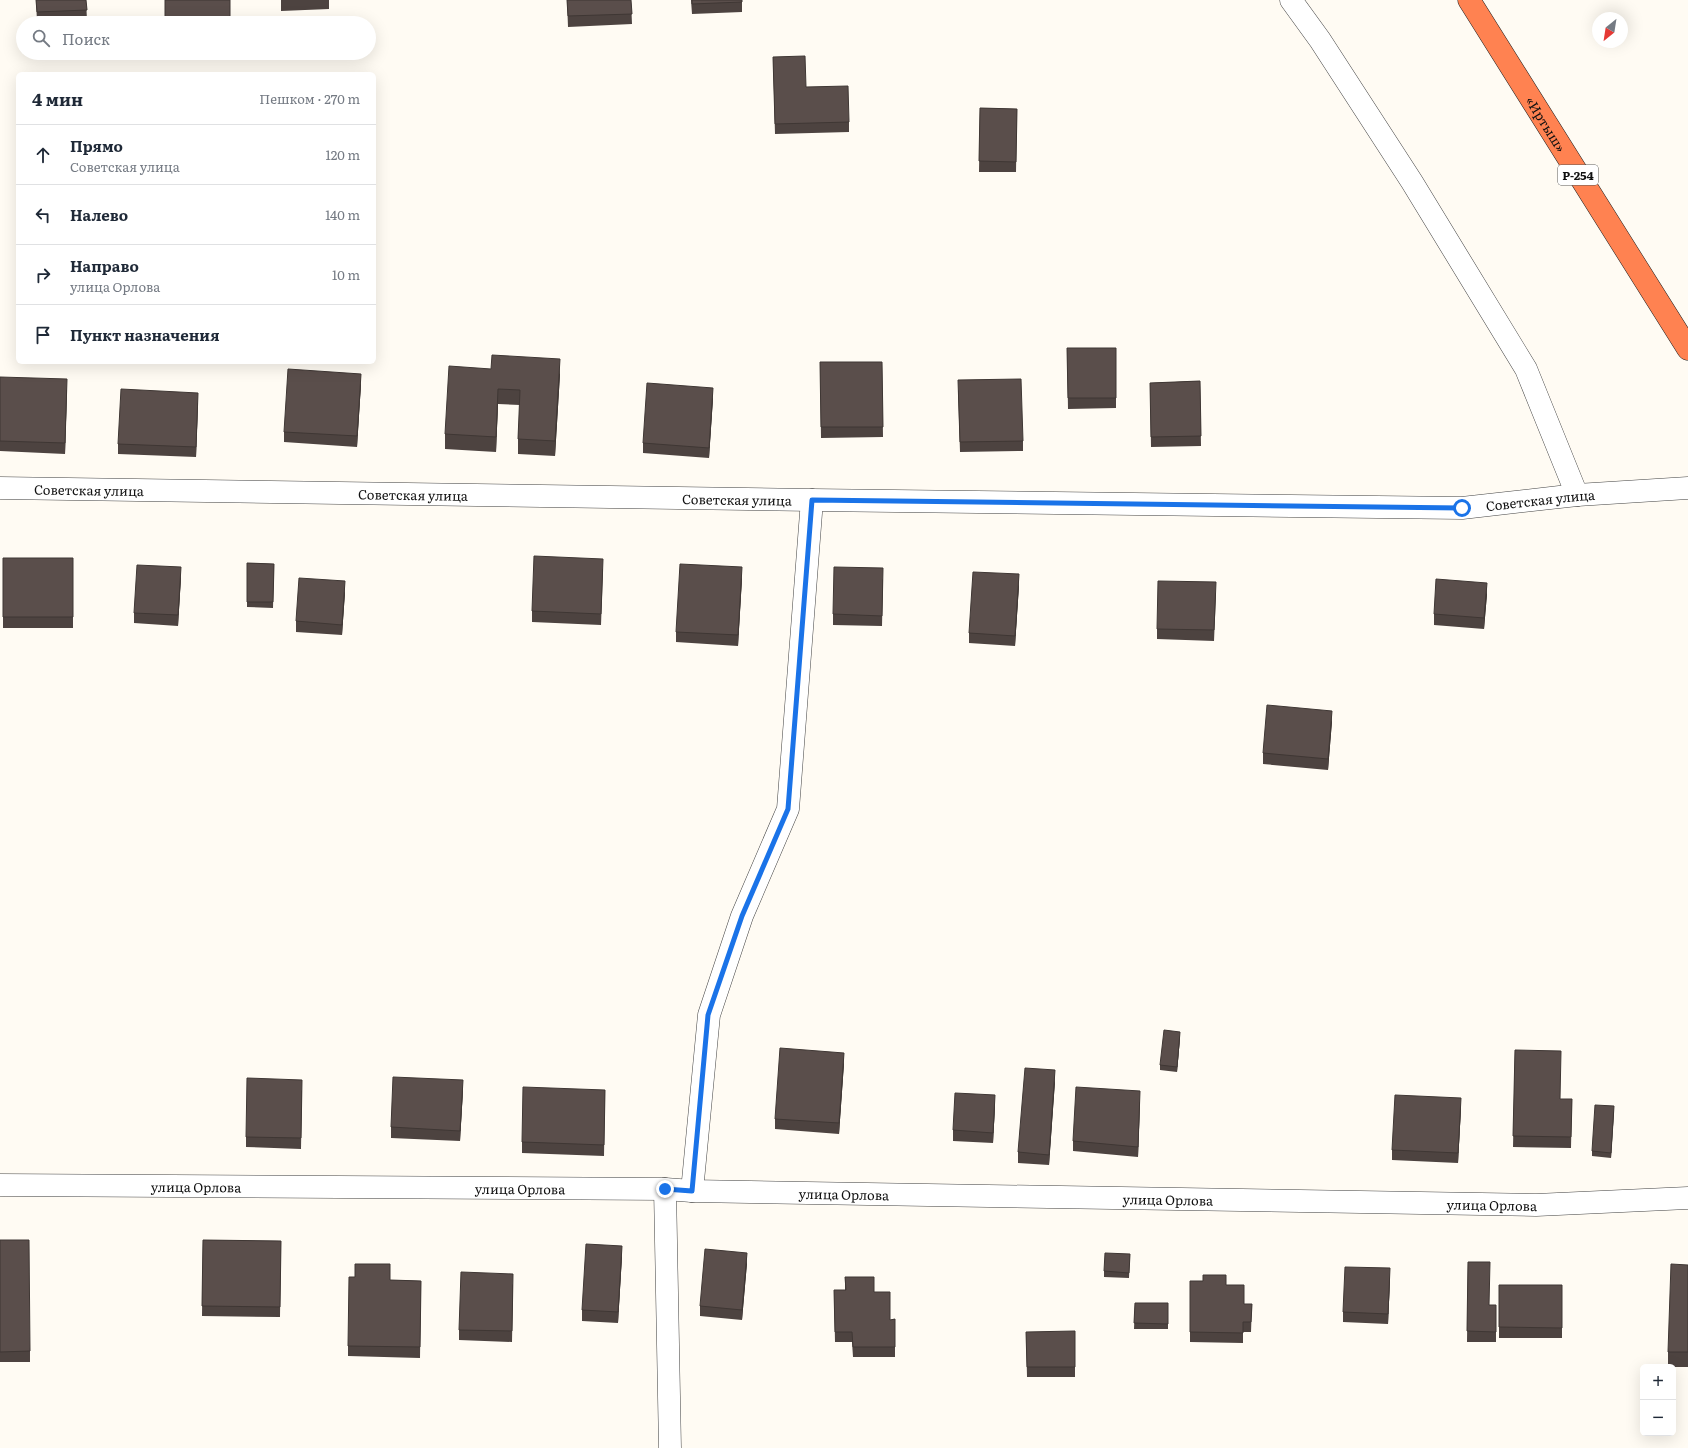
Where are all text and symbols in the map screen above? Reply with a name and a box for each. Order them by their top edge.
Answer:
north arrow [1592,12,1628,48]
search box [16,16,376,60]
icon: search [30,27,52,49]
text: Поиск [62,27,110,50]
text: 4 мин [32,86,83,111]
text: Пешком · 270 m [259,89,360,108]
street label: «Иртыш» [1522,92,1571,155]
text: Прямо [70,134,123,157]
icon: ahead [32,144,54,166]
text: 120 m [325,145,360,164]
text: Советская улица [70,157,180,176]
road number: Р-254 [1558,165,1598,185]
text: Налево [70,203,128,226]
icon: left [32,204,54,226]
text: 140 m [325,205,360,224]
text: Направо [70,254,139,277]
icon: right [32,264,54,286]
text: 10 m [332,265,360,284]
text: улица Орлова [70,277,160,296]
text: Пункт назначения [70,323,220,346]
icon: arrive [32,324,54,346]
street label: Советская улица [34,479,144,500]
street label: Советская улица [358,484,468,504]
street label: Советская улица [1485,484,1596,515]
street label: Советская улица [682,489,792,509]
route start [1453,499,1471,517]
street label: улица Орлова [151,1176,241,1196]
street label: улица Орлова [475,1178,565,1198]
route end [656,1180,674,1198]
street label: улица Орлова [799,1183,889,1204]
street label: улица Орлова [1122,1189,1213,1209]
street label: улица Орлова [1446,1194,1537,1215]
map controls [1640,1364,1676,1436]
button: + [1640,1364,1676,1400]
button: − [1640,1400,1676,1436]

